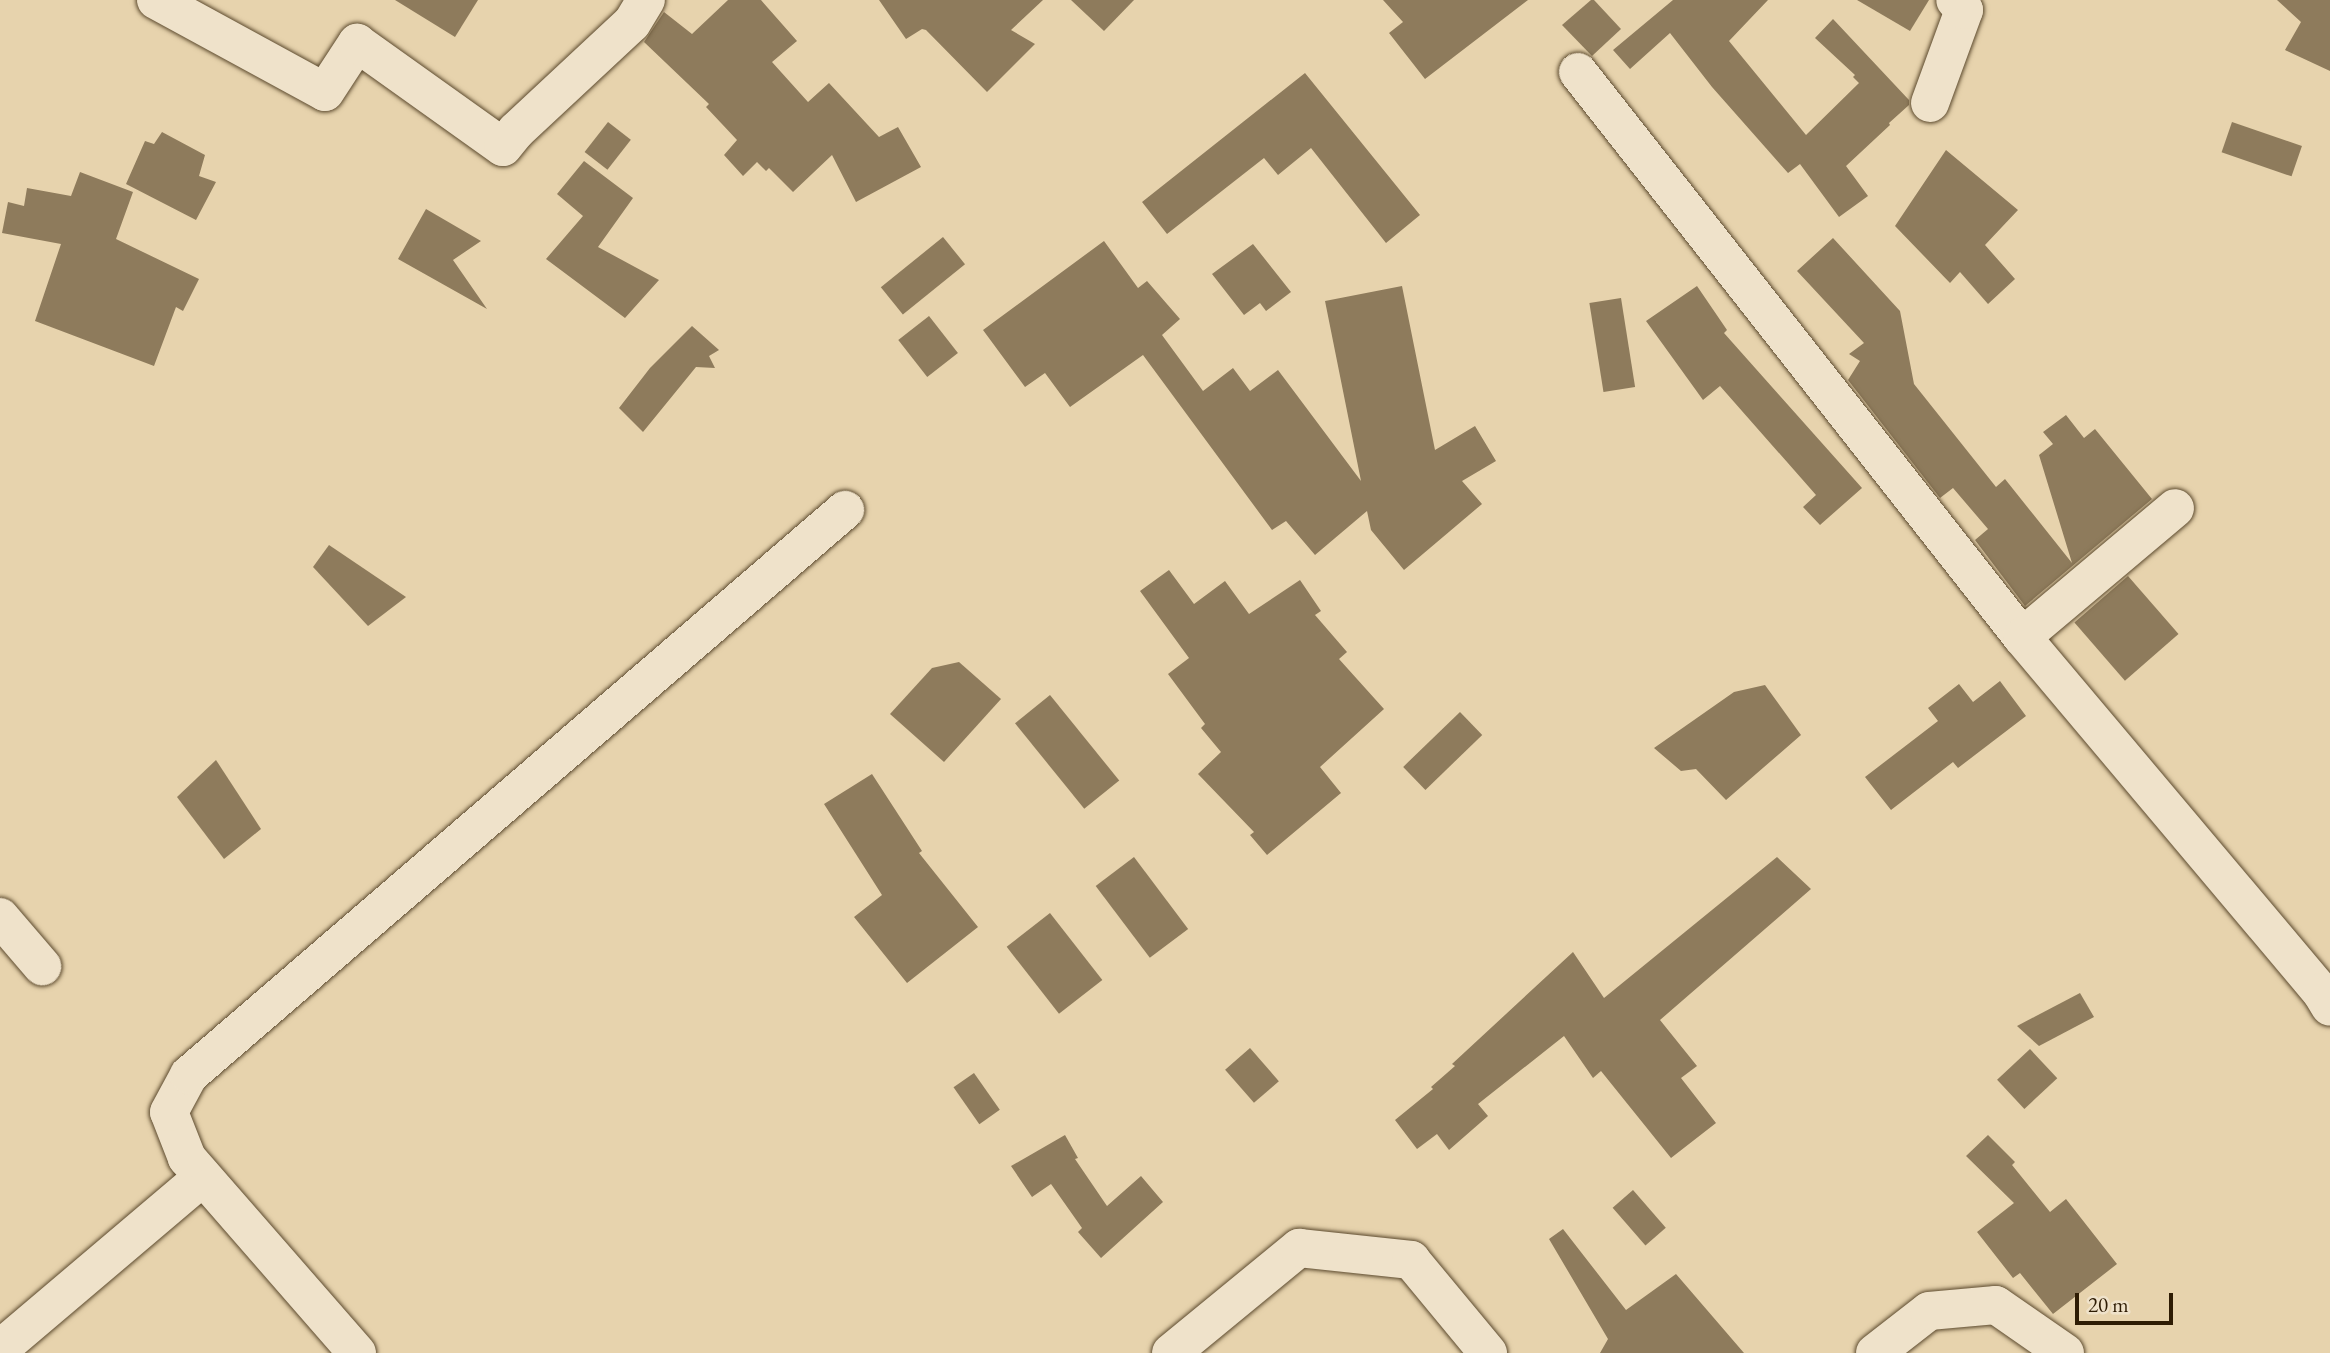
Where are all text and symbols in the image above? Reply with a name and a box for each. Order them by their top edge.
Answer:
scale bar [2078,1280,2176,1324]
text: 20 m [2088,1291,2129,1318]

